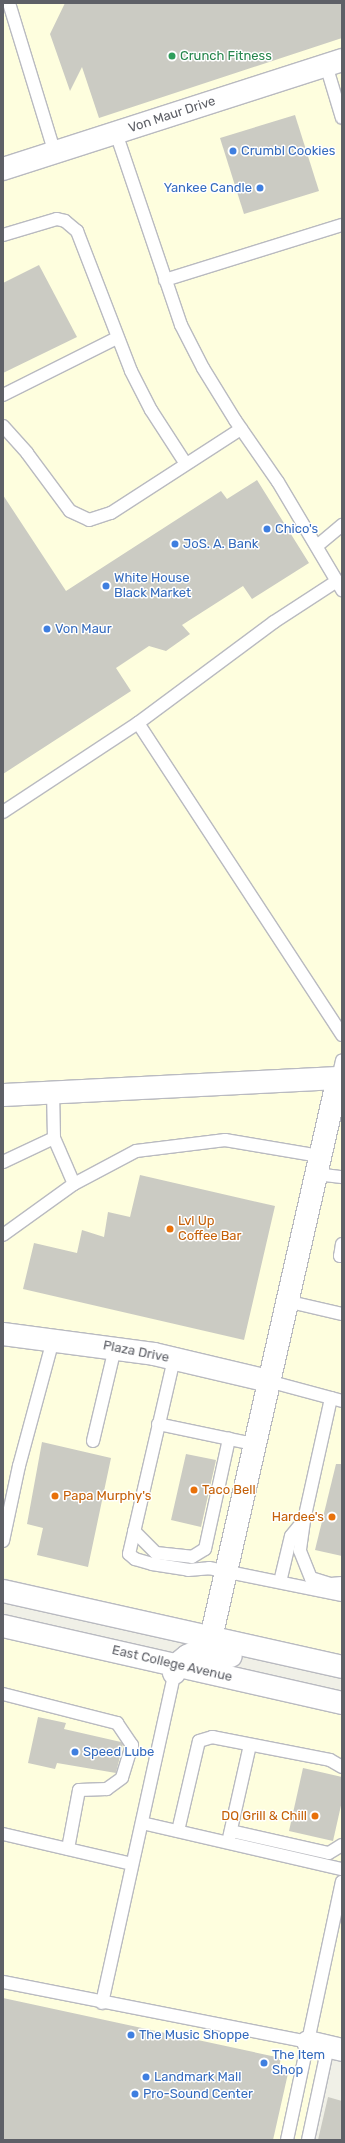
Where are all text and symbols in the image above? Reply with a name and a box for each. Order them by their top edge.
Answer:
place label: Crunch Fitness [180,48,272,64]
marker: Crunch Fitness [167,51,177,61]
street label: Von Maur Drive [126,94,218,136]
place label: Crumbl Cookies [241,143,335,159]
marker: Crumbl Cookies [228,146,238,156]
place label: Yankee Candle [164,180,252,196]
marker: Yankee Candle [255,183,265,193]
place label: Chico's [275,521,318,537]
marker: Chico's [262,524,272,534]
place label: JoS. A. Bank [183,536,259,552]
marker: JoS. A. Bank [170,539,180,549]
place label: White House Black Market [114,571,191,602]
marker: White House Black Market [101,581,111,591]
place label: Von Maur [55,621,112,637]
marker: Von Maur [42,624,52,634]
place label: Lvl Up Coffee Bar [178,1214,241,1245]
marker: Lvl Up Coffee Bar [165,1224,175,1234]
street label: Plaza Drive [102,1338,170,1366]
place label: Taco Bell [202,1482,256,1498]
marker: Taco Bell [189,1485,199,1495]
place label: Papa Murphy's [63,1488,151,1504]
marker: Papa Murphy's [50,1491,60,1501]
place label: Hardee's [272,1509,324,1525]
marker: Hardee's [327,1512,337,1522]
street label: East College Avenue [110,1643,234,1685]
place label: Speed Lube [83,1744,154,1760]
marker: Speed Lube [70,1747,80,1757]
place label: DQ Grill & Chill [221,1808,307,1824]
marker: DQ Grill & Chill [310,1811,320,1821]
place label: The Music Shoppe [139,2027,249,2043]
marker: The Music Shoppe [126,2030,136,2040]
place label: The Item Shop [272,2048,325,2079]
marker: The Item Shop [259,2058,269,2068]
place label: Landmark Mall [154,2069,241,2085]
marker: Landmark Mall [141,2072,151,2082]
place label: Pro-Sound Center [143,2086,253,2102]
marker: Pro-Sound Center [130,2089,140,2099]

